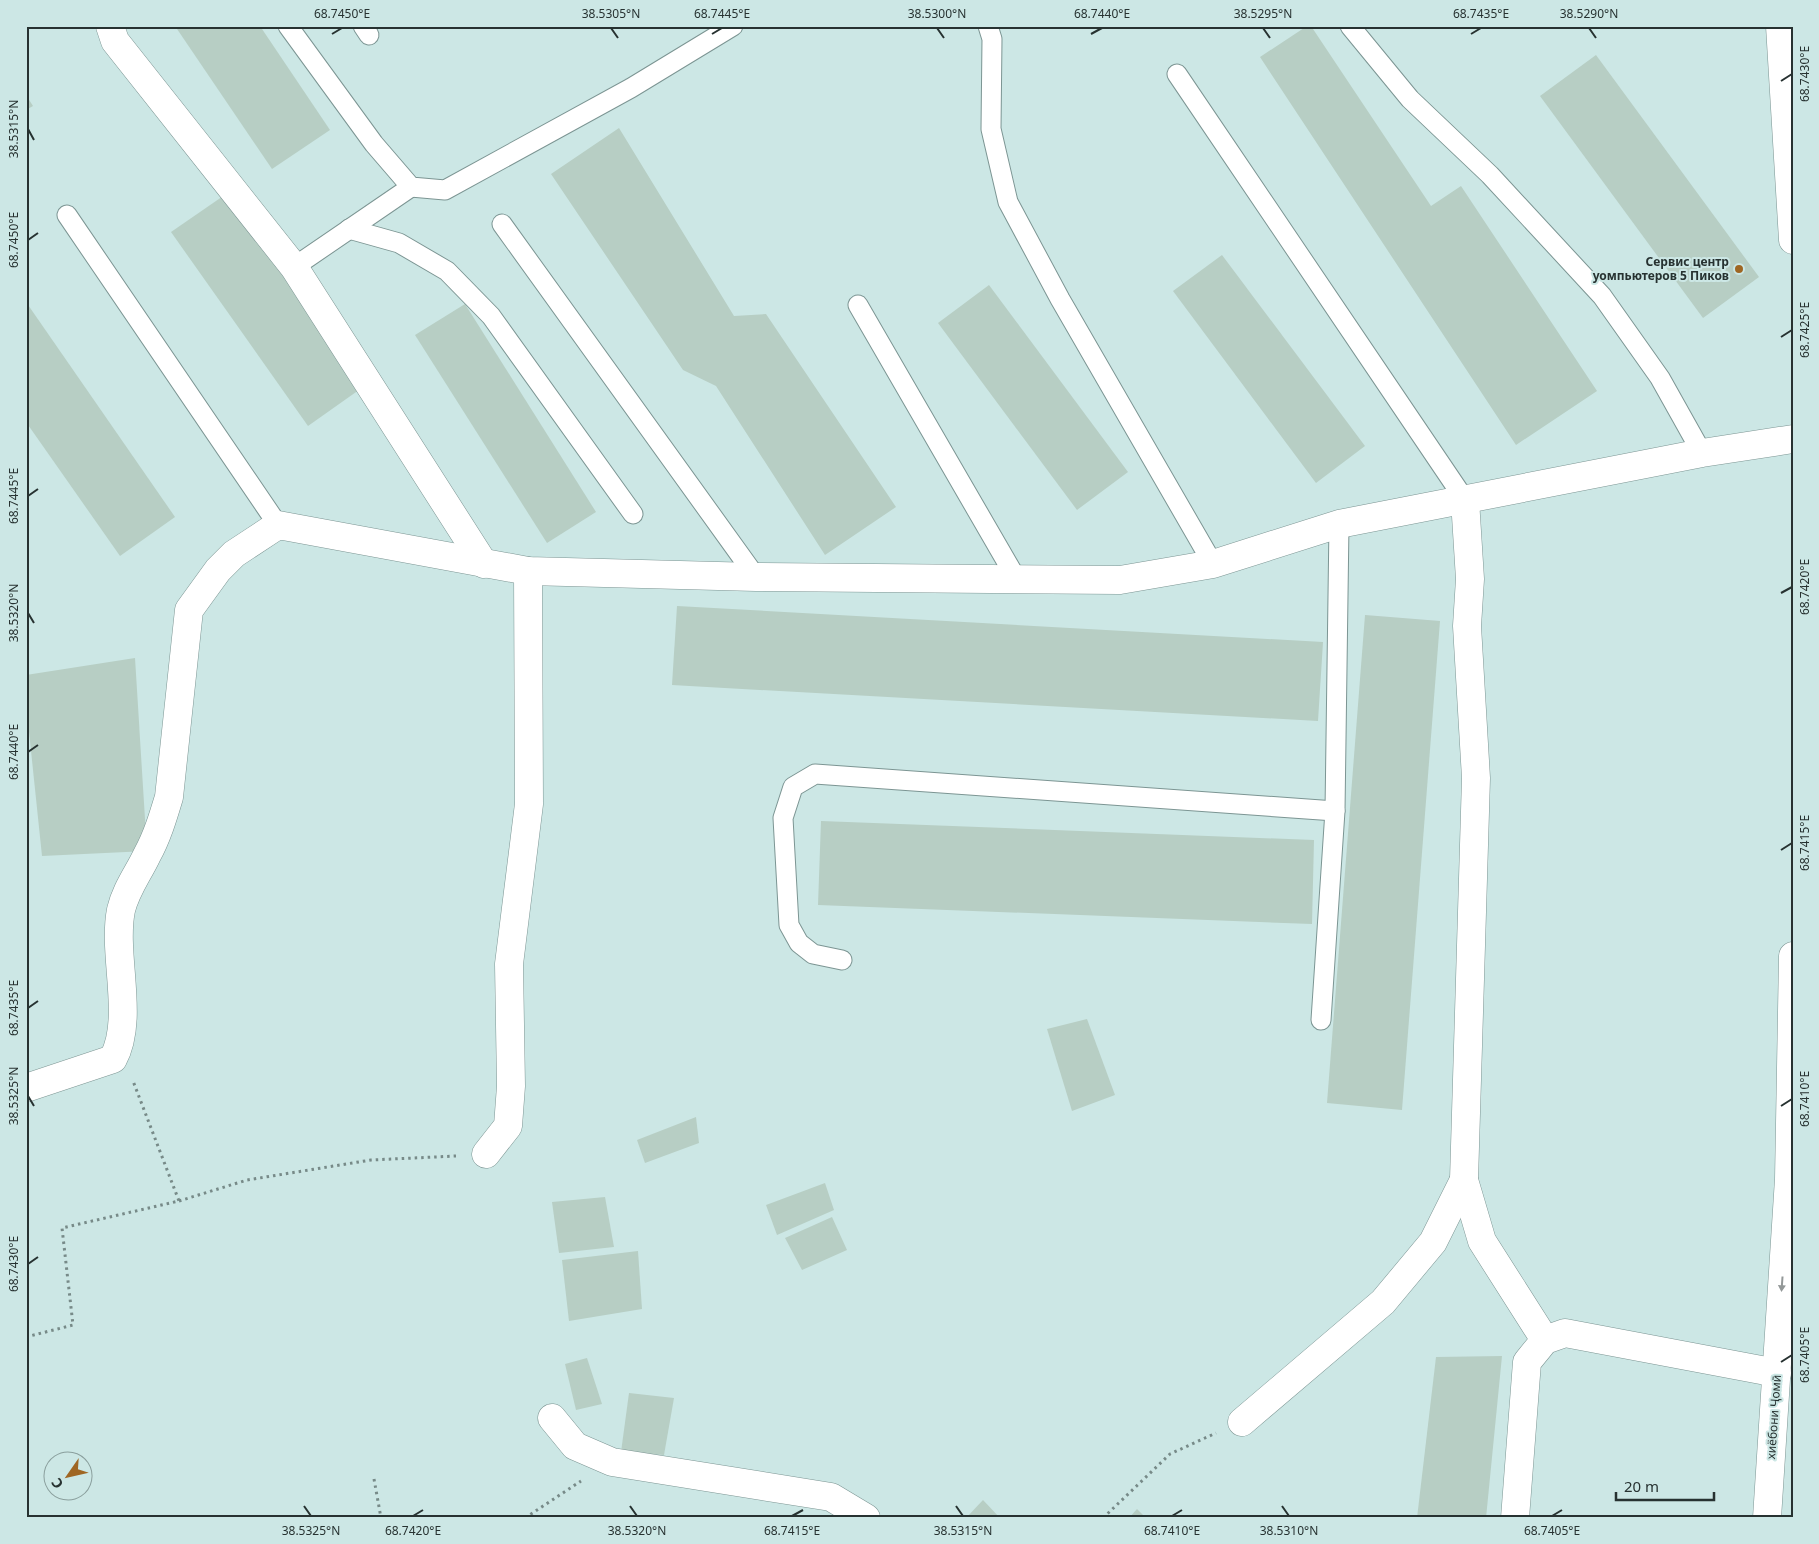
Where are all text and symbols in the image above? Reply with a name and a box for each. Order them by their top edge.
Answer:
text: 68.7450°E [314,5,370,22]
text: 38.5305°N [582,5,640,22]
text: 68.7445°E [694,5,750,22]
text: 38.5300°N [908,5,966,22]
text: 68.7440°E [1074,5,1130,22]
text: 38.5295°N [1234,5,1292,22]
text: 68.7435°E [1453,5,1509,22]
text: 38.5290°N [1560,5,1618,22]
text: 68.7430°E [1796,46,1813,102]
text: 38.5315°N [5,100,22,158]
text: 68.7450°E [5,212,22,268]
place label: Сервис центр уомпьютеров 5 Пиков [1592,253,1729,284]
marker: Сервис центр уомпьютеров 5 Пиков [1733,263,1745,275]
text: 68.7425°E [1796,302,1813,358]
text: 68.7445°E [5,468,22,524]
text: 68.7420°E [1796,559,1813,615]
text: 38.5320°N [5,584,22,642]
text: 68.7440°E [5,724,22,780]
text: 68.7415°E [1796,815,1813,871]
text: 68.7435°E [5,980,22,1036]
text: 38.5325°N [5,1067,22,1125]
text: 68.7410°E [1796,1071,1813,1127]
text: 68.7430°E [5,1236,22,1292]
one-way arrow [1778,1277,1786,1293]
text: 68.7405°E [1796,1327,1813,1383]
street label: хиёбони Ҷомӣ [1762,1374,1785,1460]
north arrow [42,1452,92,1502]
scale bar [1616,1469,1714,1501]
text: С [46,1474,67,1493]
text: 20 m [1624,1476,1659,1496]
text: 38.5325°N [282,1522,340,1539]
text: 68.7420°E [385,1522,441,1539]
text: 38.5320°N [608,1522,666,1539]
text: 68.7415°E [764,1522,820,1539]
text: 38.5315°N [934,1522,992,1539]
text: 68.7410°E [1144,1522,1200,1539]
text: 38.5310°N [1260,1522,1318,1539]
text: 68.7405°E [1524,1522,1580,1539]

